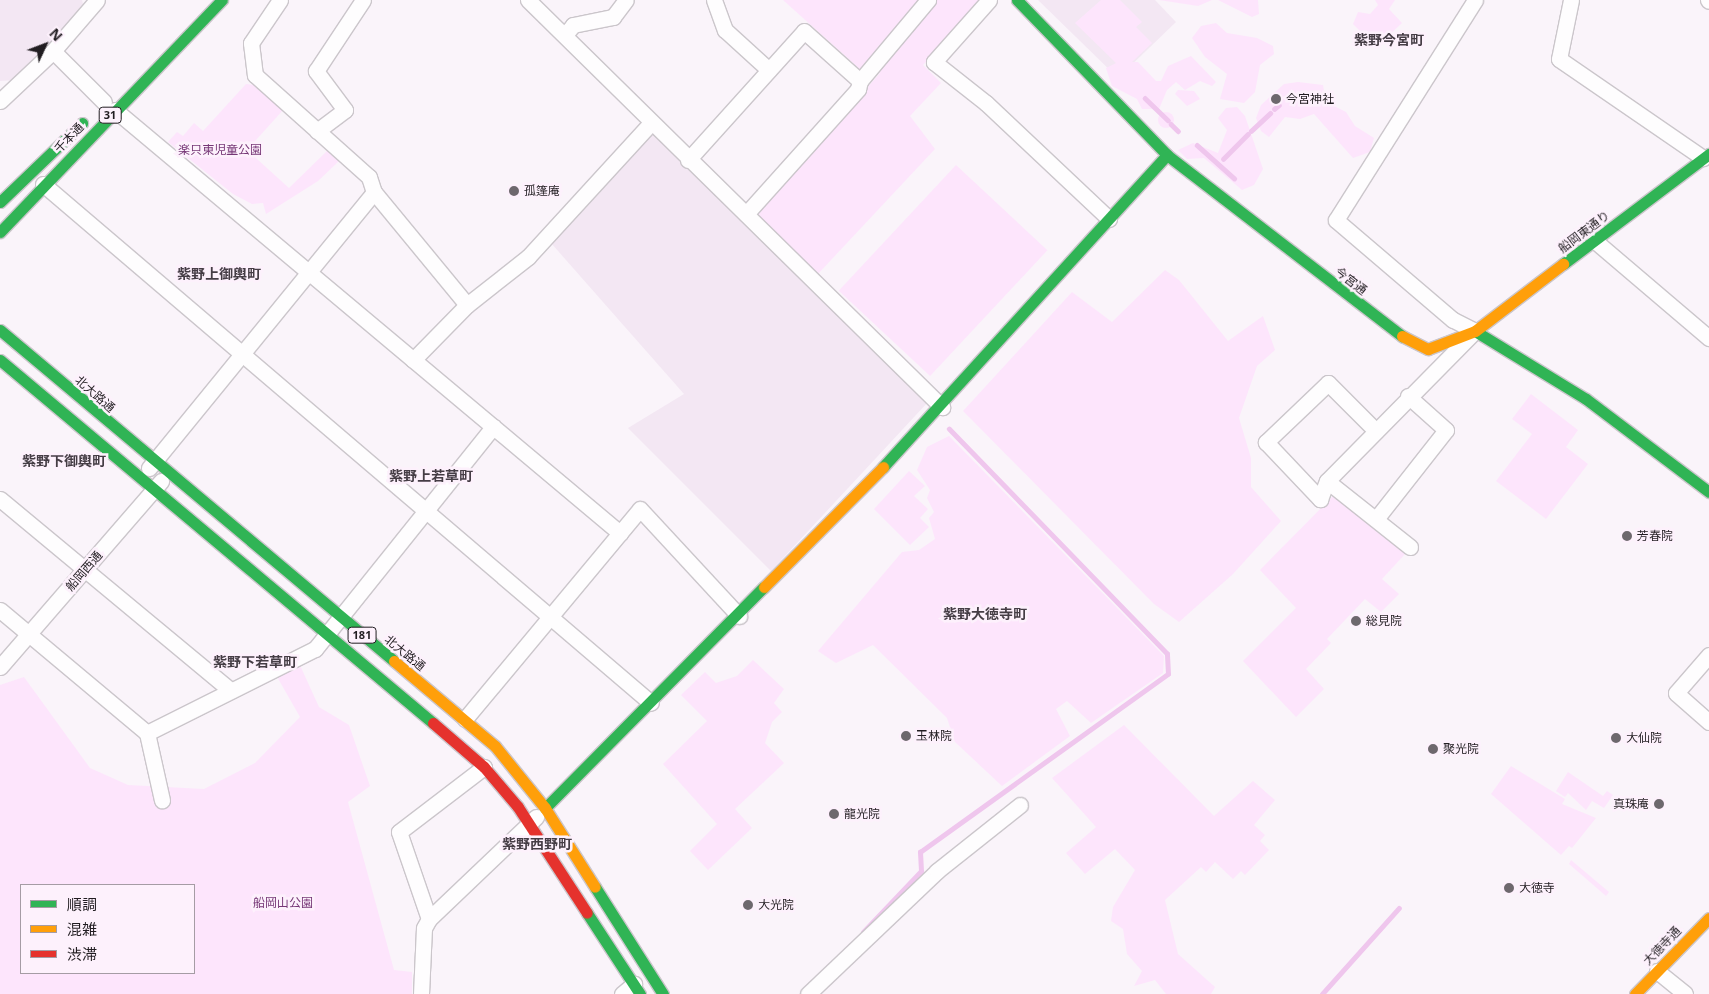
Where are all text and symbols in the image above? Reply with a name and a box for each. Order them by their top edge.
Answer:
north arrow [20,20,70,70]
text: N [45,24,67,45]
district label: 紫野今宮町 [1354,32,1424,48]
place label: 今宮神社 [1286,92,1334,106]
marker: 今宮神社 [1270,93,1282,105]
road number: 31 [98,106,122,124]
street label: 千本通 [51,120,87,156]
park label: 楽只東児童公園 [178,143,262,157]
place label: 孤篷庵 [524,184,560,198]
marker: 孤篷庵 [508,185,520,197]
street label: 船岡東通り [1556,208,1612,256]
street label: 今宮通 [1332,264,1370,298]
district label: 紫野上御輿町 [177,266,261,282]
street label: 北大路通 [72,373,118,415]
district label: 紫野下御輿町 [22,453,106,469]
district label: 紫野上若草町 [389,468,473,484]
place label: 芳春院 [1637,529,1673,543]
marker: 芳春院 [1621,530,1633,542]
street label: 船岡西通 [63,548,105,594]
district label: 紫野大徳寺町 [943,606,1027,622]
place label: 総見院 [1366,614,1402,628]
marker: 総見院 [1350,615,1362,627]
road number: 181 [347,626,377,644]
street label: 北大路通 [382,632,428,674]
district label: 紫野下若草町 [213,654,297,670]
place label: 玉林院 [916,729,952,743]
marker: 玉林院 [900,730,912,742]
place label: 大仙院 [1626,731,1662,745]
marker: 大仙院 [1610,732,1622,744]
place label: 聚光院 [1443,742,1479,756]
marker: 聚光院 [1427,743,1439,755]
place label: 真珠庵 [1613,797,1649,811]
marker: 真珠庵 [1653,798,1665,810]
place label: 龍光院 [844,807,880,821]
marker: 龍光院 [828,808,840,820]
district label: 紫野西野町 [502,836,572,852]
place label: 大徳寺 [1519,881,1555,895]
marker: 大徳寺 [1503,882,1515,894]
legend [20,884,195,974]
text: 順調 [67,894,97,914]
park label: 船岡山公園 [253,896,313,910]
place label: 大光院 [758,898,794,912]
marker: 大光院 [742,899,754,911]
text: 混雑 [67,919,97,939]
street label: 大徳寺通 [1640,924,1684,968]
text: 渋滞 [67,944,97,964]

